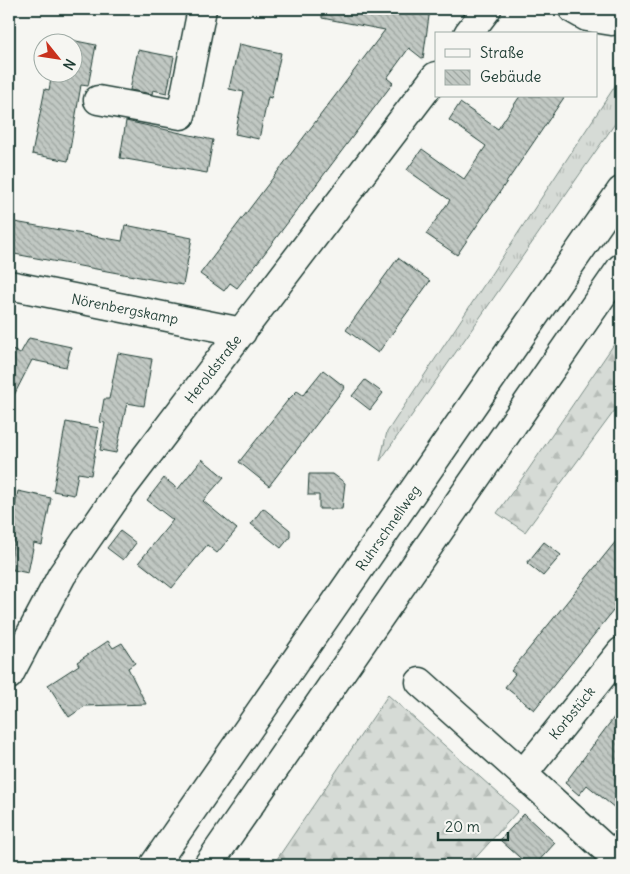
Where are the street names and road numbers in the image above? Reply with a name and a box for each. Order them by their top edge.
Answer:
street label: Nörenbergskamp [70,290,180,328]
street label: Heroldstraße [181,331,245,407]
street label: Ruhrschnellweg [352,482,424,574]
street label: Korbstück [545,683,599,743]

